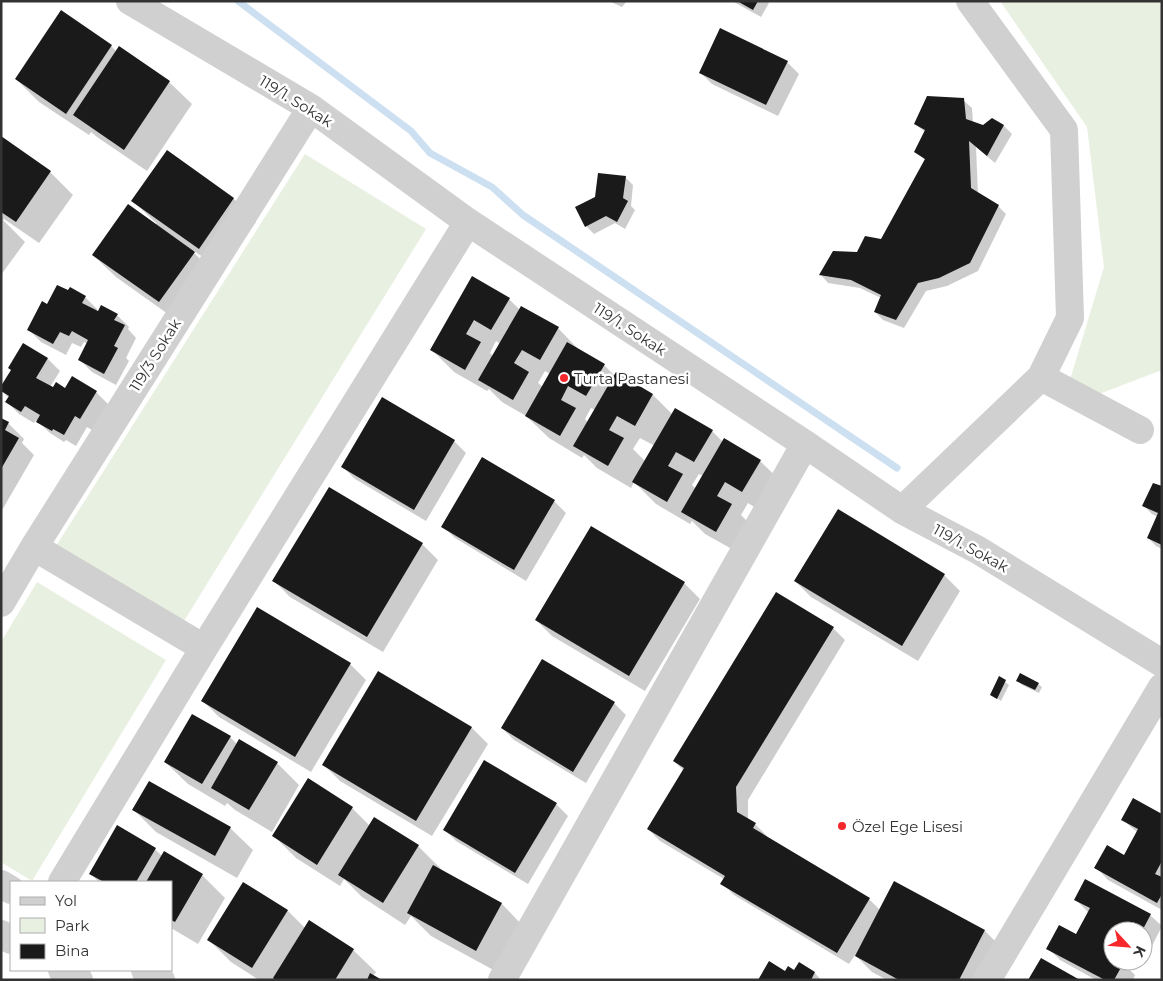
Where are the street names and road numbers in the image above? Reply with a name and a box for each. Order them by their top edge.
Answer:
street label: 119/1. Sokak [256,71,336,131]
street label: 119/1. Sokak [590,298,670,360]
street label: 119/3 Sokak [125,315,185,395]
street label: 119/1. Sokak [930,520,1012,576]

